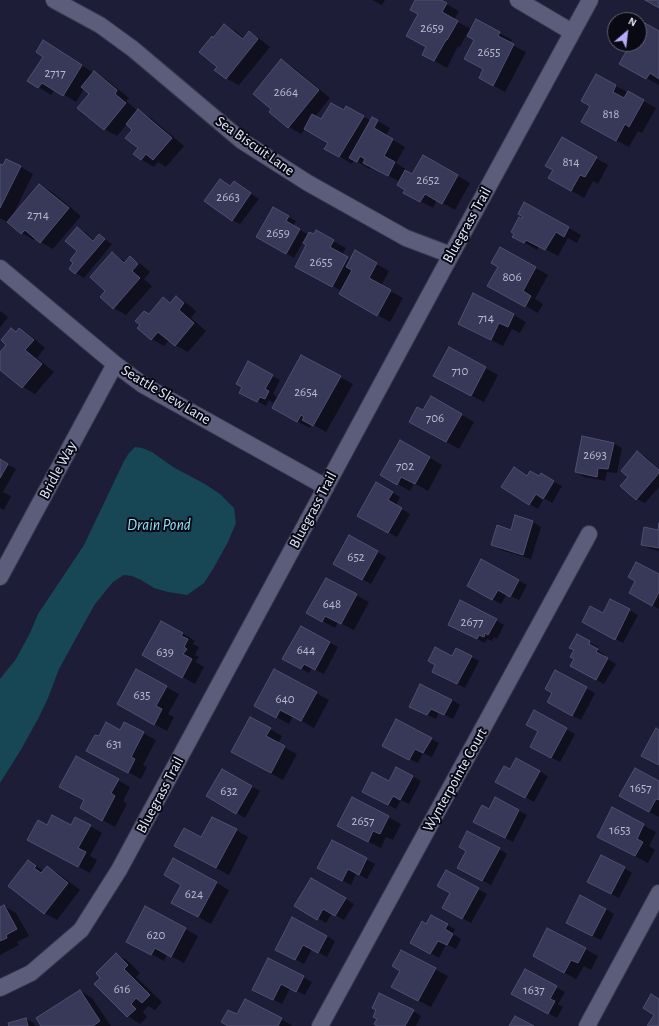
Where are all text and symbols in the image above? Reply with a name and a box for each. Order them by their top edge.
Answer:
north arrow [607,12,647,52]
text: N [626,15,638,28]
house number: 2659 [420,20,444,36]
house number: 2655 [478,44,500,60]
house number: 2717 [44,65,66,81]
house number: 2664 [274,84,298,100]
house number: 818 [603,106,619,122]
street label: Sea Biscuit Lane [212,112,298,180]
house number: 814 [563,154,579,170]
house number: 2652 [416,172,440,188]
street label: Bluegrass Trail [439,184,495,266]
house number: 2663 [216,189,240,205]
house number: 2714 [27,207,49,223]
house number: 2659 [266,225,290,241]
house number: 2655 [310,254,332,270]
house number: 806 [502,269,522,285]
house number: 714 [478,310,494,326]
street label: Seattle Slew Lane [118,361,214,429]
house number: 710 [452,363,468,379]
house number: 2654 [294,384,318,400]
house number: 706 [426,410,444,426]
street label: Bridle Way [35,438,81,502]
house number: 2693 [583,447,607,463]
house number: 702 [396,458,414,474]
street label: Bluegrass Trail [285,469,341,551]
water label: Drain Pond [127,515,191,535]
house number: 652 [347,549,365,565]
house number: 648 [323,596,341,612]
house number: 2677 [461,614,483,630]
house number: 644 [297,642,315,658]
house number: 639 [156,644,174,660]
house number: 635 [134,687,150,703]
house number: 640 [275,691,295,707]
street label: Wynterpointe Court [419,725,491,835]
house number: 631 [106,736,122,752]
street label: Bluegrass Trail [132,754,188,836]
house number: 1657 [630,780,652,796]
house number: 632 [220,783,238,799]
house number: 2657 [352,813,374,829]
house number: 1653 [609,822,631,838]
house number: 624 [185,886,203,902]
house number: 620 [147,927,165,943]
house number: 616 [114,981,130,997]
house number: 1637 [523,982,545,998]

